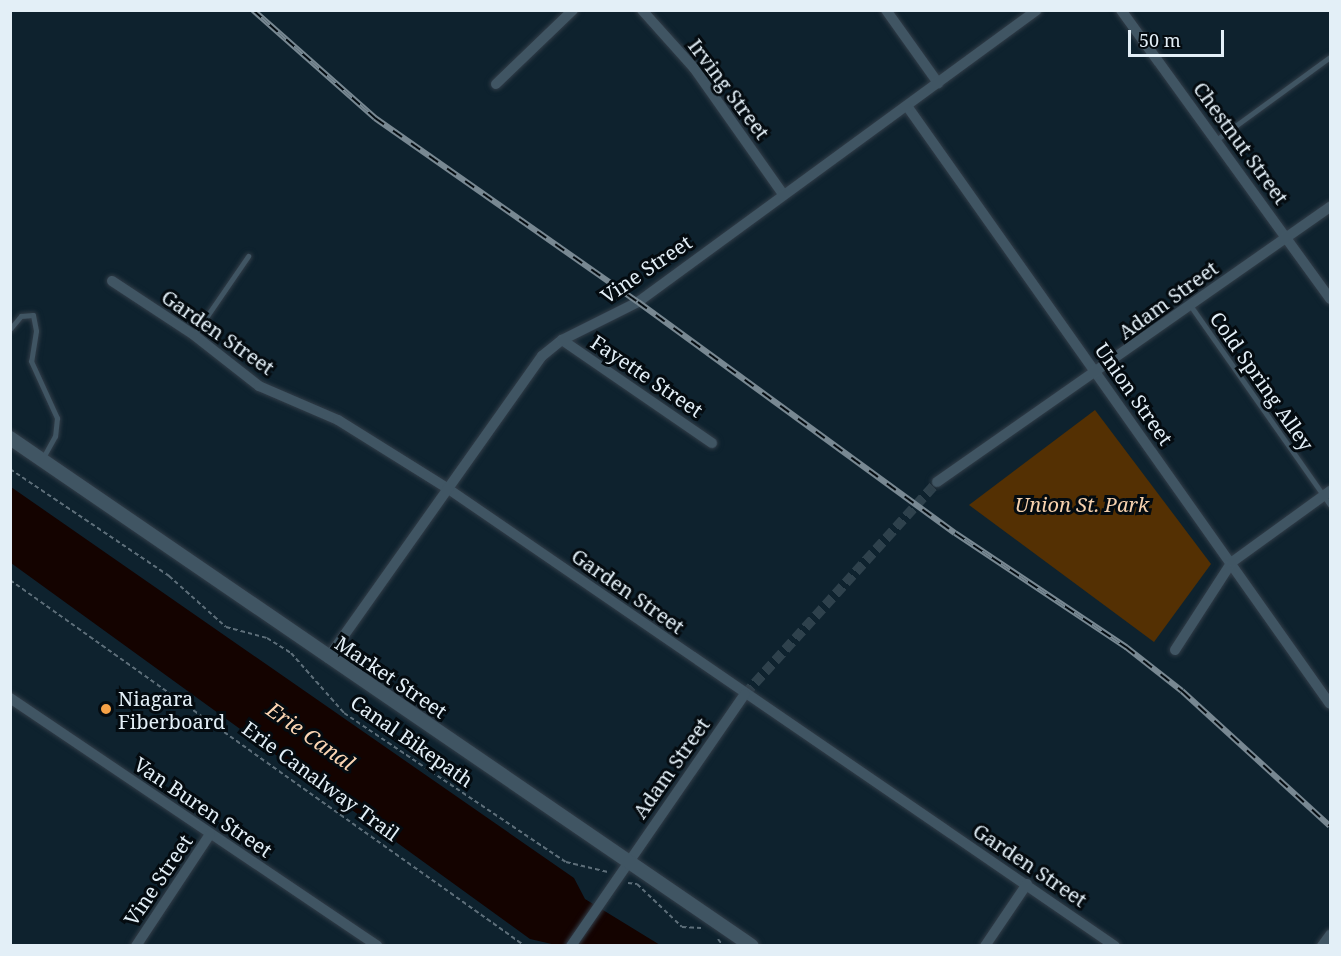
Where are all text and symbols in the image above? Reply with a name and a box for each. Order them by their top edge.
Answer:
scale bar [1131,18,1227,56]
text: 50 m [1139,28,1181,52]
street label: Irving Street [683,34,775,144]
street label: Chestnut Street [1189,77,1293,209]
street label: Vine Street [596,230,696,308]
street label: Adam Street [1114,256,1222,344]
street label: Garden Street [157,284,279,380]
street label: Cold Spring Alley [1205,307,1319,455]
street label: Fayette Street [587,330,707,422]
street label: Union Street [1090,338,1178,450]
park label: Union St. Park [1015,492,1149,516]
street label: Garden Street [567,543,689,639]
street label: Market Street [331,631,451,723]
place label: Niagara Fiberboard [118,686,225,733]
street label: Canal Bikepath [346,690,478,792]
water label: Erie Canal [262,697,360,775]
marker: Niagara Fiberboard [99,702,113,716]
street label: Adam Street [628,713,714,823]
street label: Erie Canalway Trail [238,716,404,846]
street label: Van Buren Street [129,752,277,862]
street label: Garden Street [969,818,1091,912]
street label: Vine Street [119,830,197,930]

